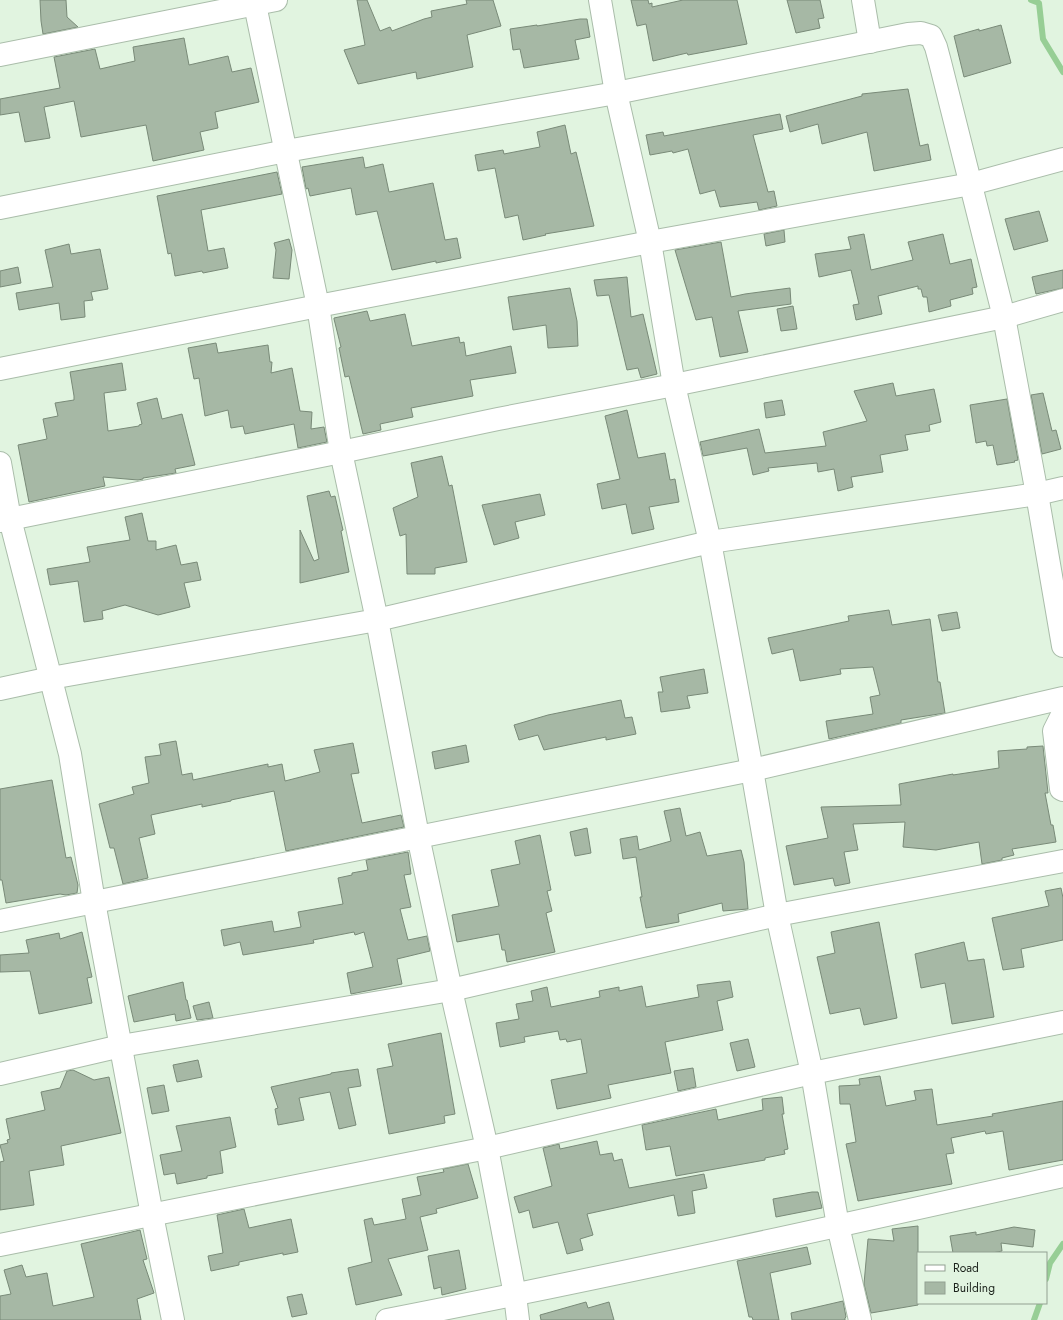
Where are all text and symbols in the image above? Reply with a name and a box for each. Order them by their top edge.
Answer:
legend [917,1252,1047,1304]
text: Road [953,1259,979,1277]
text: Building [953,1279,995,1297]

